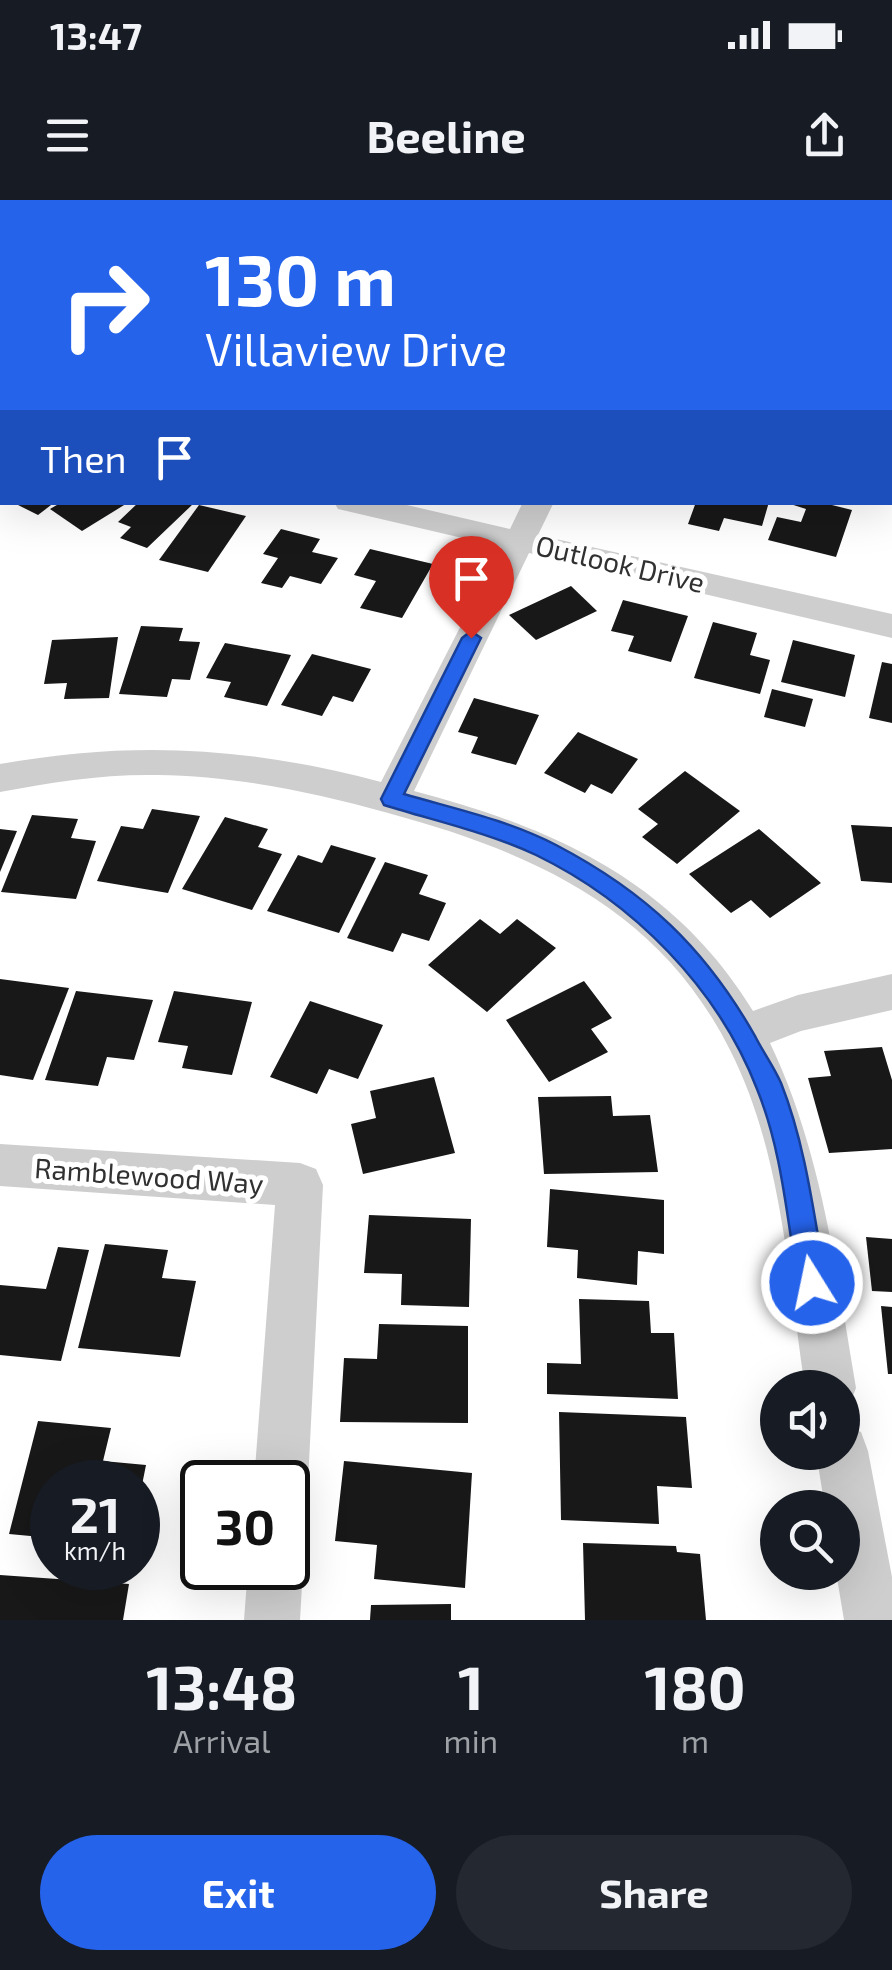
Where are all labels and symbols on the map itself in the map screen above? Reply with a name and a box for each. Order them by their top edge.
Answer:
street label: Outlook Drive [533,527,708,599]
pin [429,536,514,639]
street label: Ramblewood Way [33,1150,265,1200]
position arrow [760,1231,864,1335]
speed limit sign: 30 [180,1460,310,1590]

